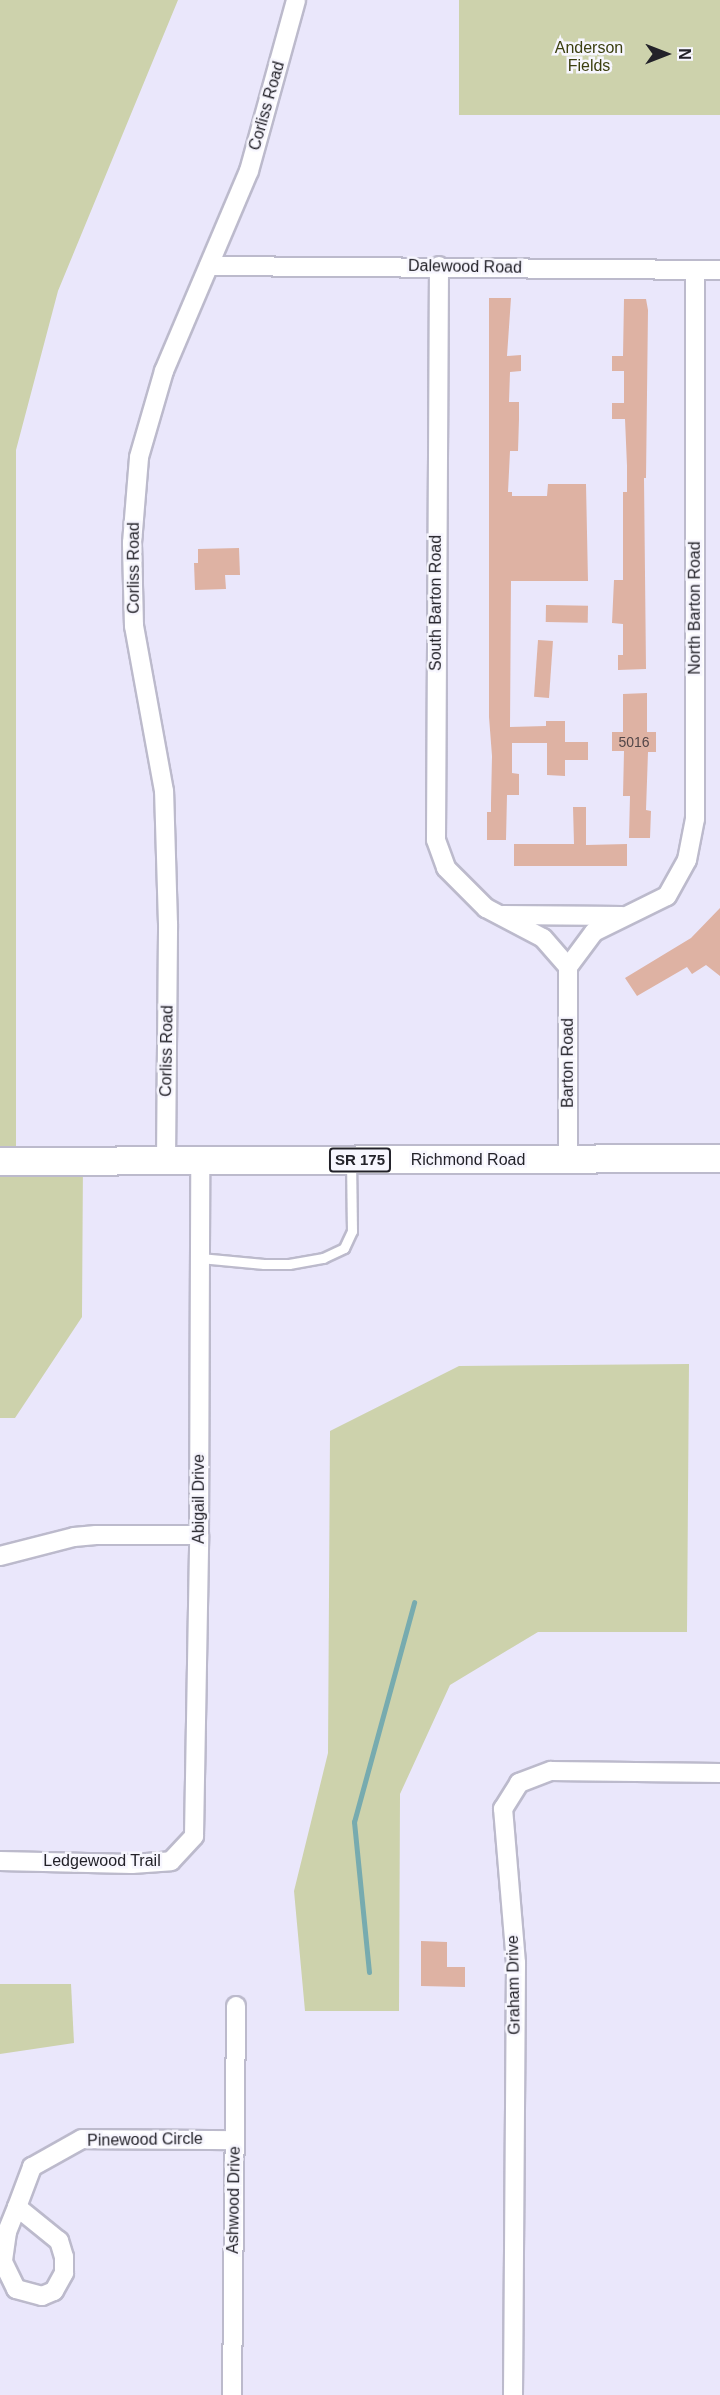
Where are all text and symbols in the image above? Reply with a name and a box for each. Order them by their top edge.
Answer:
north arrow [636,24,696,84]
park label: Anderson Fields [555,38,623,76]
text: N [676,48,693,60]
street label: Corliss Road [245,59,289,153]
street label: Dalewood Road [408,256,522,278]
street label: Corliss Road [124,522,144,614]
street label: South Barton Road [426,535,446,671]
street label: North Barton Road [685,541,705,675]
house number: 5016 [618,734,650,750]
street label: Corliss Road [157,1005,177,1097]
street label: Barton Road [558,1018,578,1108]
road number: SR 175 [328,1148,392,1172]
street label: Richmond Road [411,1150,525,1170]
street label: Abigail Drive [189,1454,209,1544]
street label: Ledgewood Trail [43,1851,161,1871]
street label: Graham Drive [504,1935,524,2035]
street label: Pinewood Circle [87,2129,203,2151]
street label: Ashwood Drive [223,2146,245,2254]

